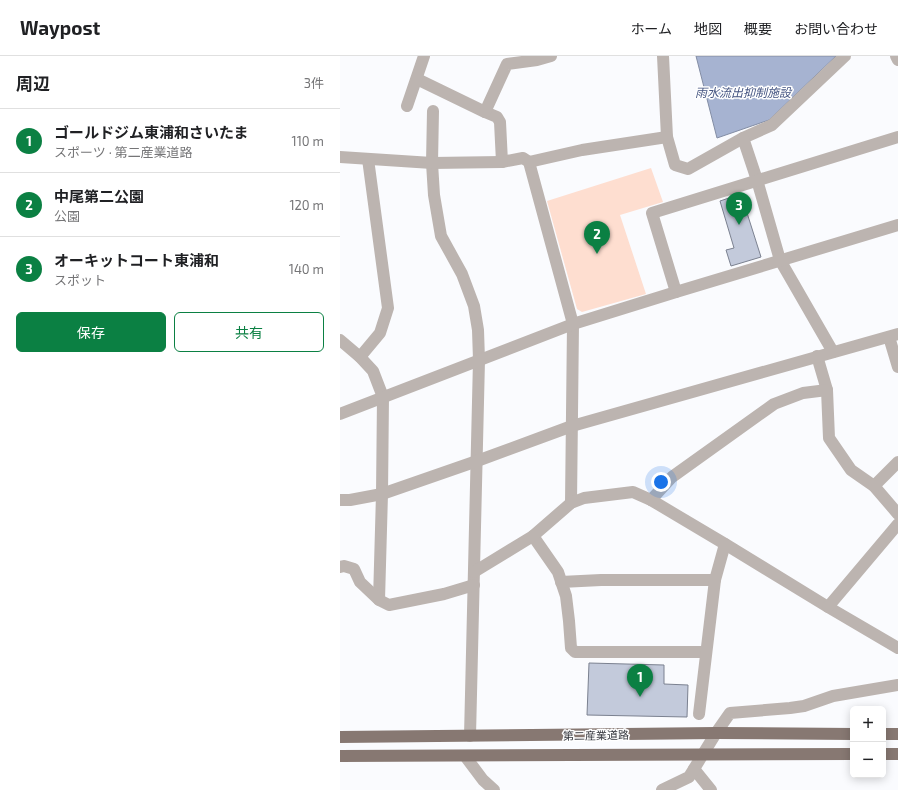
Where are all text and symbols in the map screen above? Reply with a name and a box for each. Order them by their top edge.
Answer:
text: Waypost [20,16,100,39]
text: ホーム [630,20,672,37]
text: 地図 [694,20,722,37]
text: 概要 [744,20,772,37]
text: お問い合わせ [794,20,878,37]
text: 周辺 [16,73,50,93]
text: 3件 [304,75,324,91]
water label: 雨水流出抑制施設 [695,85,793,99]
text: ゴールドジム東浦和さいたま [54,123,249,141]
text: 1 [26,133,32,149]
text: 110 m [292,133,324,149]
text: スポーツ · 第二産業道路 [54,144,193,160]
text: 中尾第二公園 [54,187,144,205]
pin: 3 [726,192,752,225]
text: 2 [25,197,33,213]
text: 120 m [289,197,324,213]
text: 公園 [54,208,80,224]
pin: 2 [584,221,610,254]
text: オーキットコート東浦和 [54,251,219,269]
text: 3 [25,261,33,277]
text: 140 m [289,261,324,277]
text: スポット [54,272,106,288]
button: 保存 [16,312,166,352]
button: 共有 [174,312,324,352]
your location [651,472,671,492]
pin: 1 [627,664,653,697]
map controls [850,706,886,778]
button: + [850,706,886,742]
street label: 第二産業道路 [563,728,629,742]
button: − [850,742,886,778]

